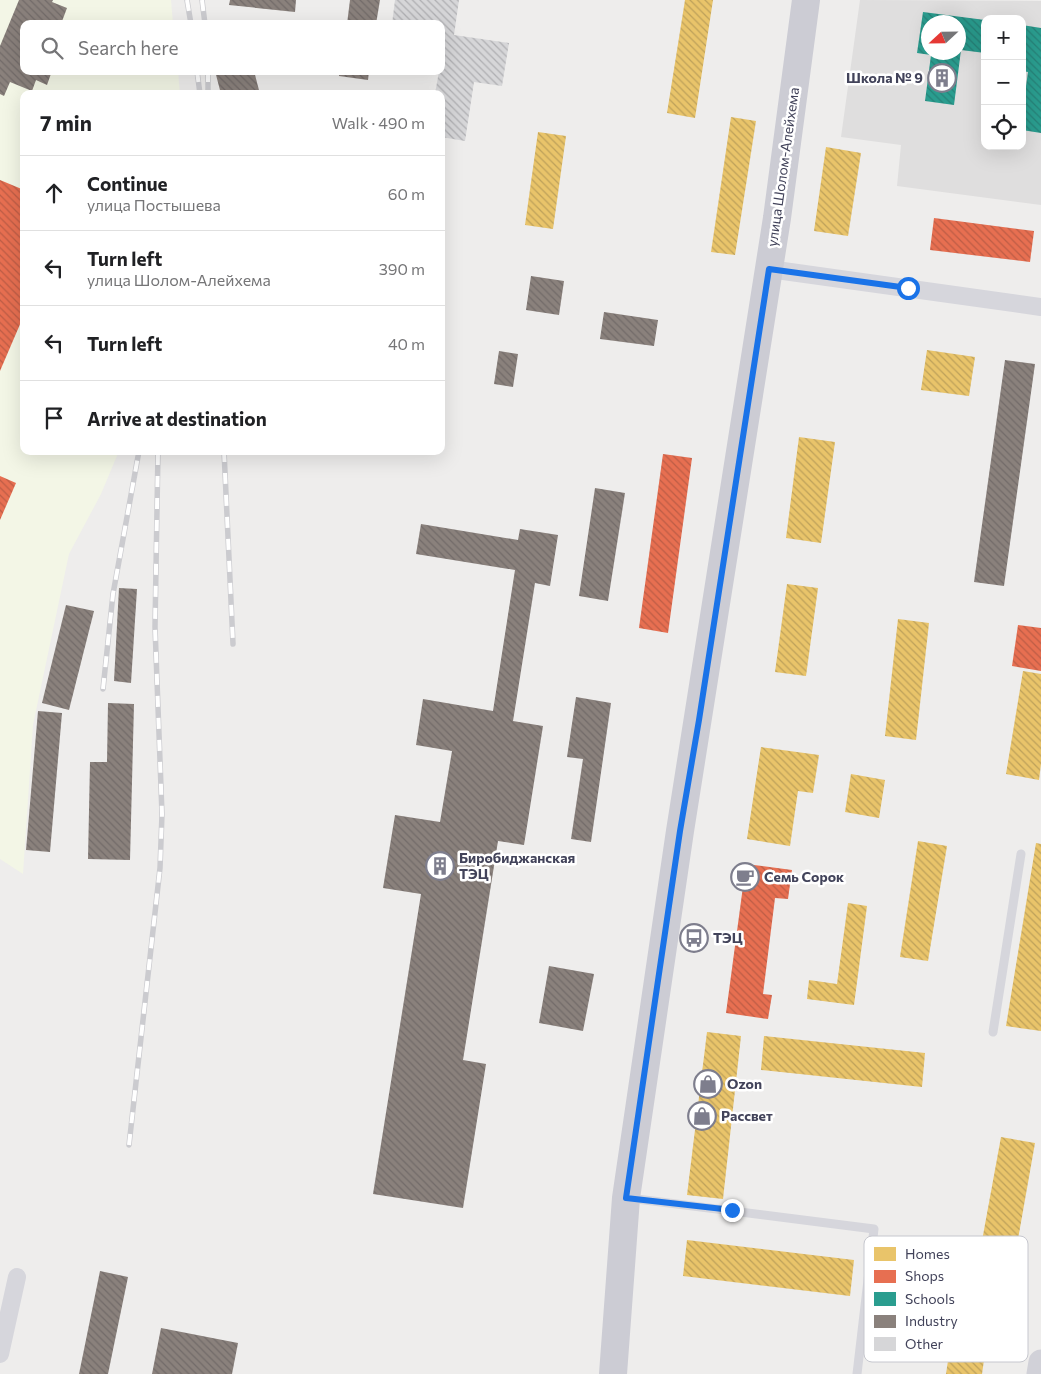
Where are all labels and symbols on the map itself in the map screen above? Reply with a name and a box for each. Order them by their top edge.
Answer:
north arrow [921,15,966,60]
building icon: Школа № 9 [927,63,957,93]
place label: Школа № 9 [846,69,923,86]
street label: улица Шолом-Алейхема [763,86,802,248]
route start [897,277,920,300]
place label: Биробиджанская ТЭЦ [459,849,575,882]
building icon: Биробиджанская ТЭЦ [425,851,455,881]
cafe icon: Семь Сорок [730,862,760,892]
place label: Семь Сорок [764,868,844,885]
bus stop icon: ТЭЦ [679,923,709,953]
place label: ТЭЦ [713,929,743,946]
shop icon: Ozon [693,1069,723,1099]
place label: Ozon [727,1075,762,1092]
shop icon: Рассвет [687,1101,717,1131]
place label: Рассвет [721,1107,773,1124]
route end [721,1199,744,1222]
legend [864,1236,1028,1362]
text: Homes [905,1245,950,1262]
text: Shops [905,1267,944,1284]
text: Schools [905,1290,955,1307]
text: Industry [905,1312,958,1329]
text: Other [905,1335,944,1352]

